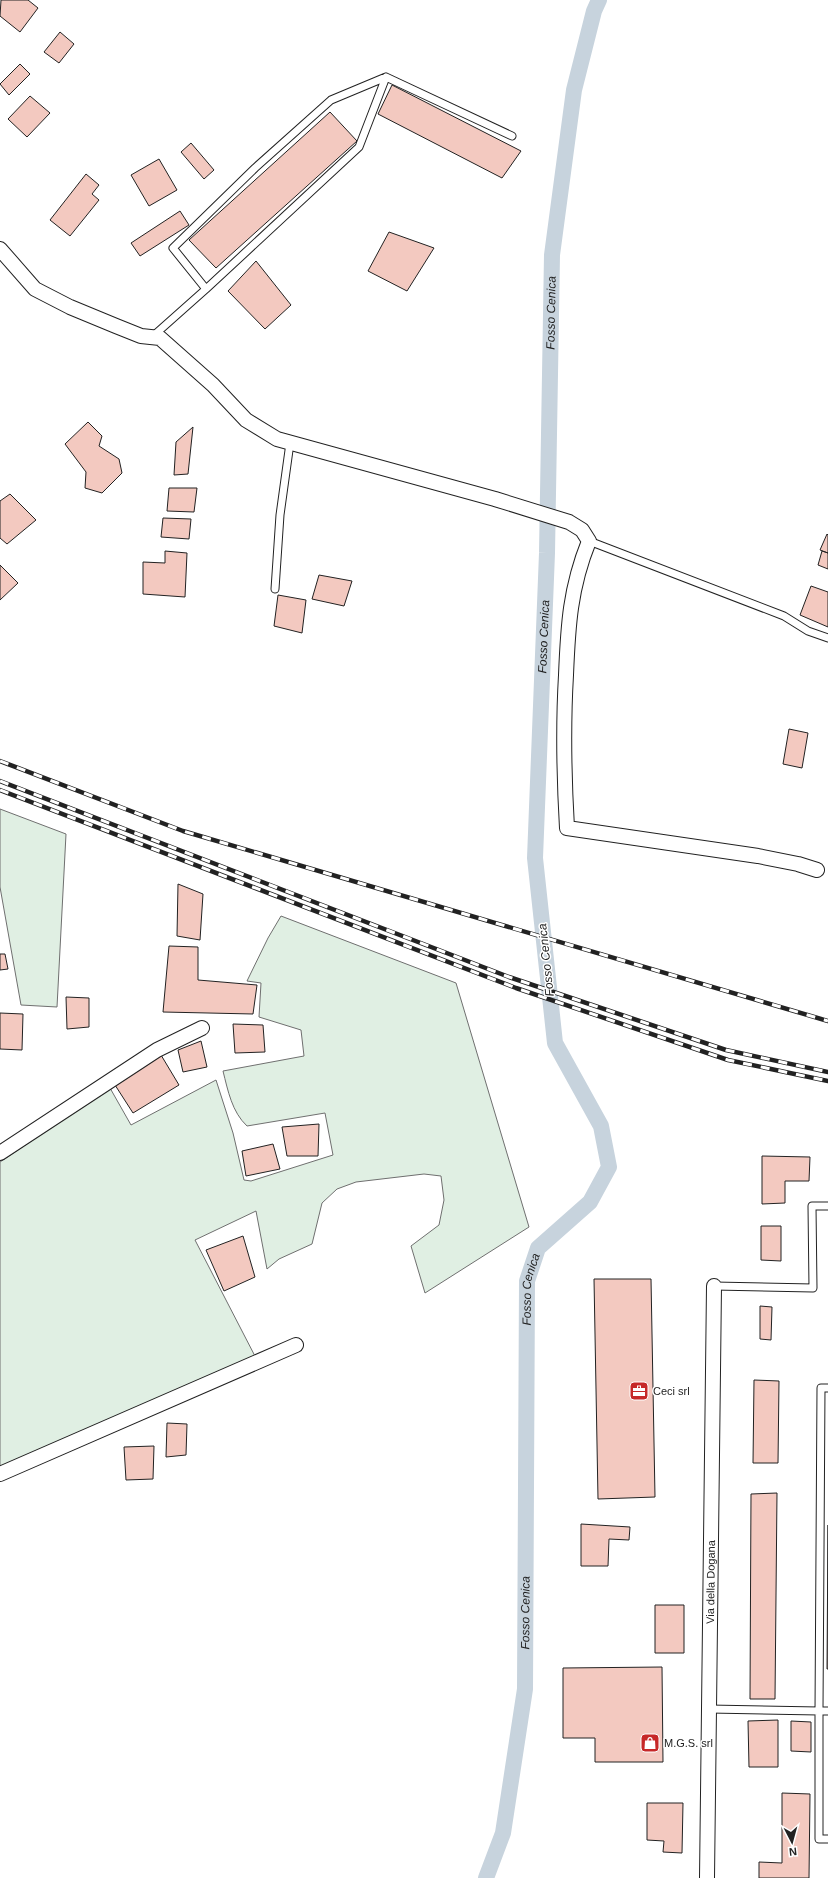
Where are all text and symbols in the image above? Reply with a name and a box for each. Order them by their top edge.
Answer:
water label: Fosso Cenica [543,276,559,350]
water label: Fosso Cenica [535,599,552,674]
water label: Fosso Cenica [535,922,557,997]
water label: Fosso Cenica [520,1251,543,1326]
office icon: Ceci srl [628,1380,650,1402]
place label: Ceci srl [653,1385,690,1397]
street label: Via della Dogana [704,1539,717,1624]
water label: Fosso Cenica [518,1576,533,1650]
shop icon: M.G.S. srl [639,1732,661,1754]
place label: M.G.S. srl [664,1737,713,1749]
north arrow [772,1822,812,1862]
text: N [788,1846,798,1858]

